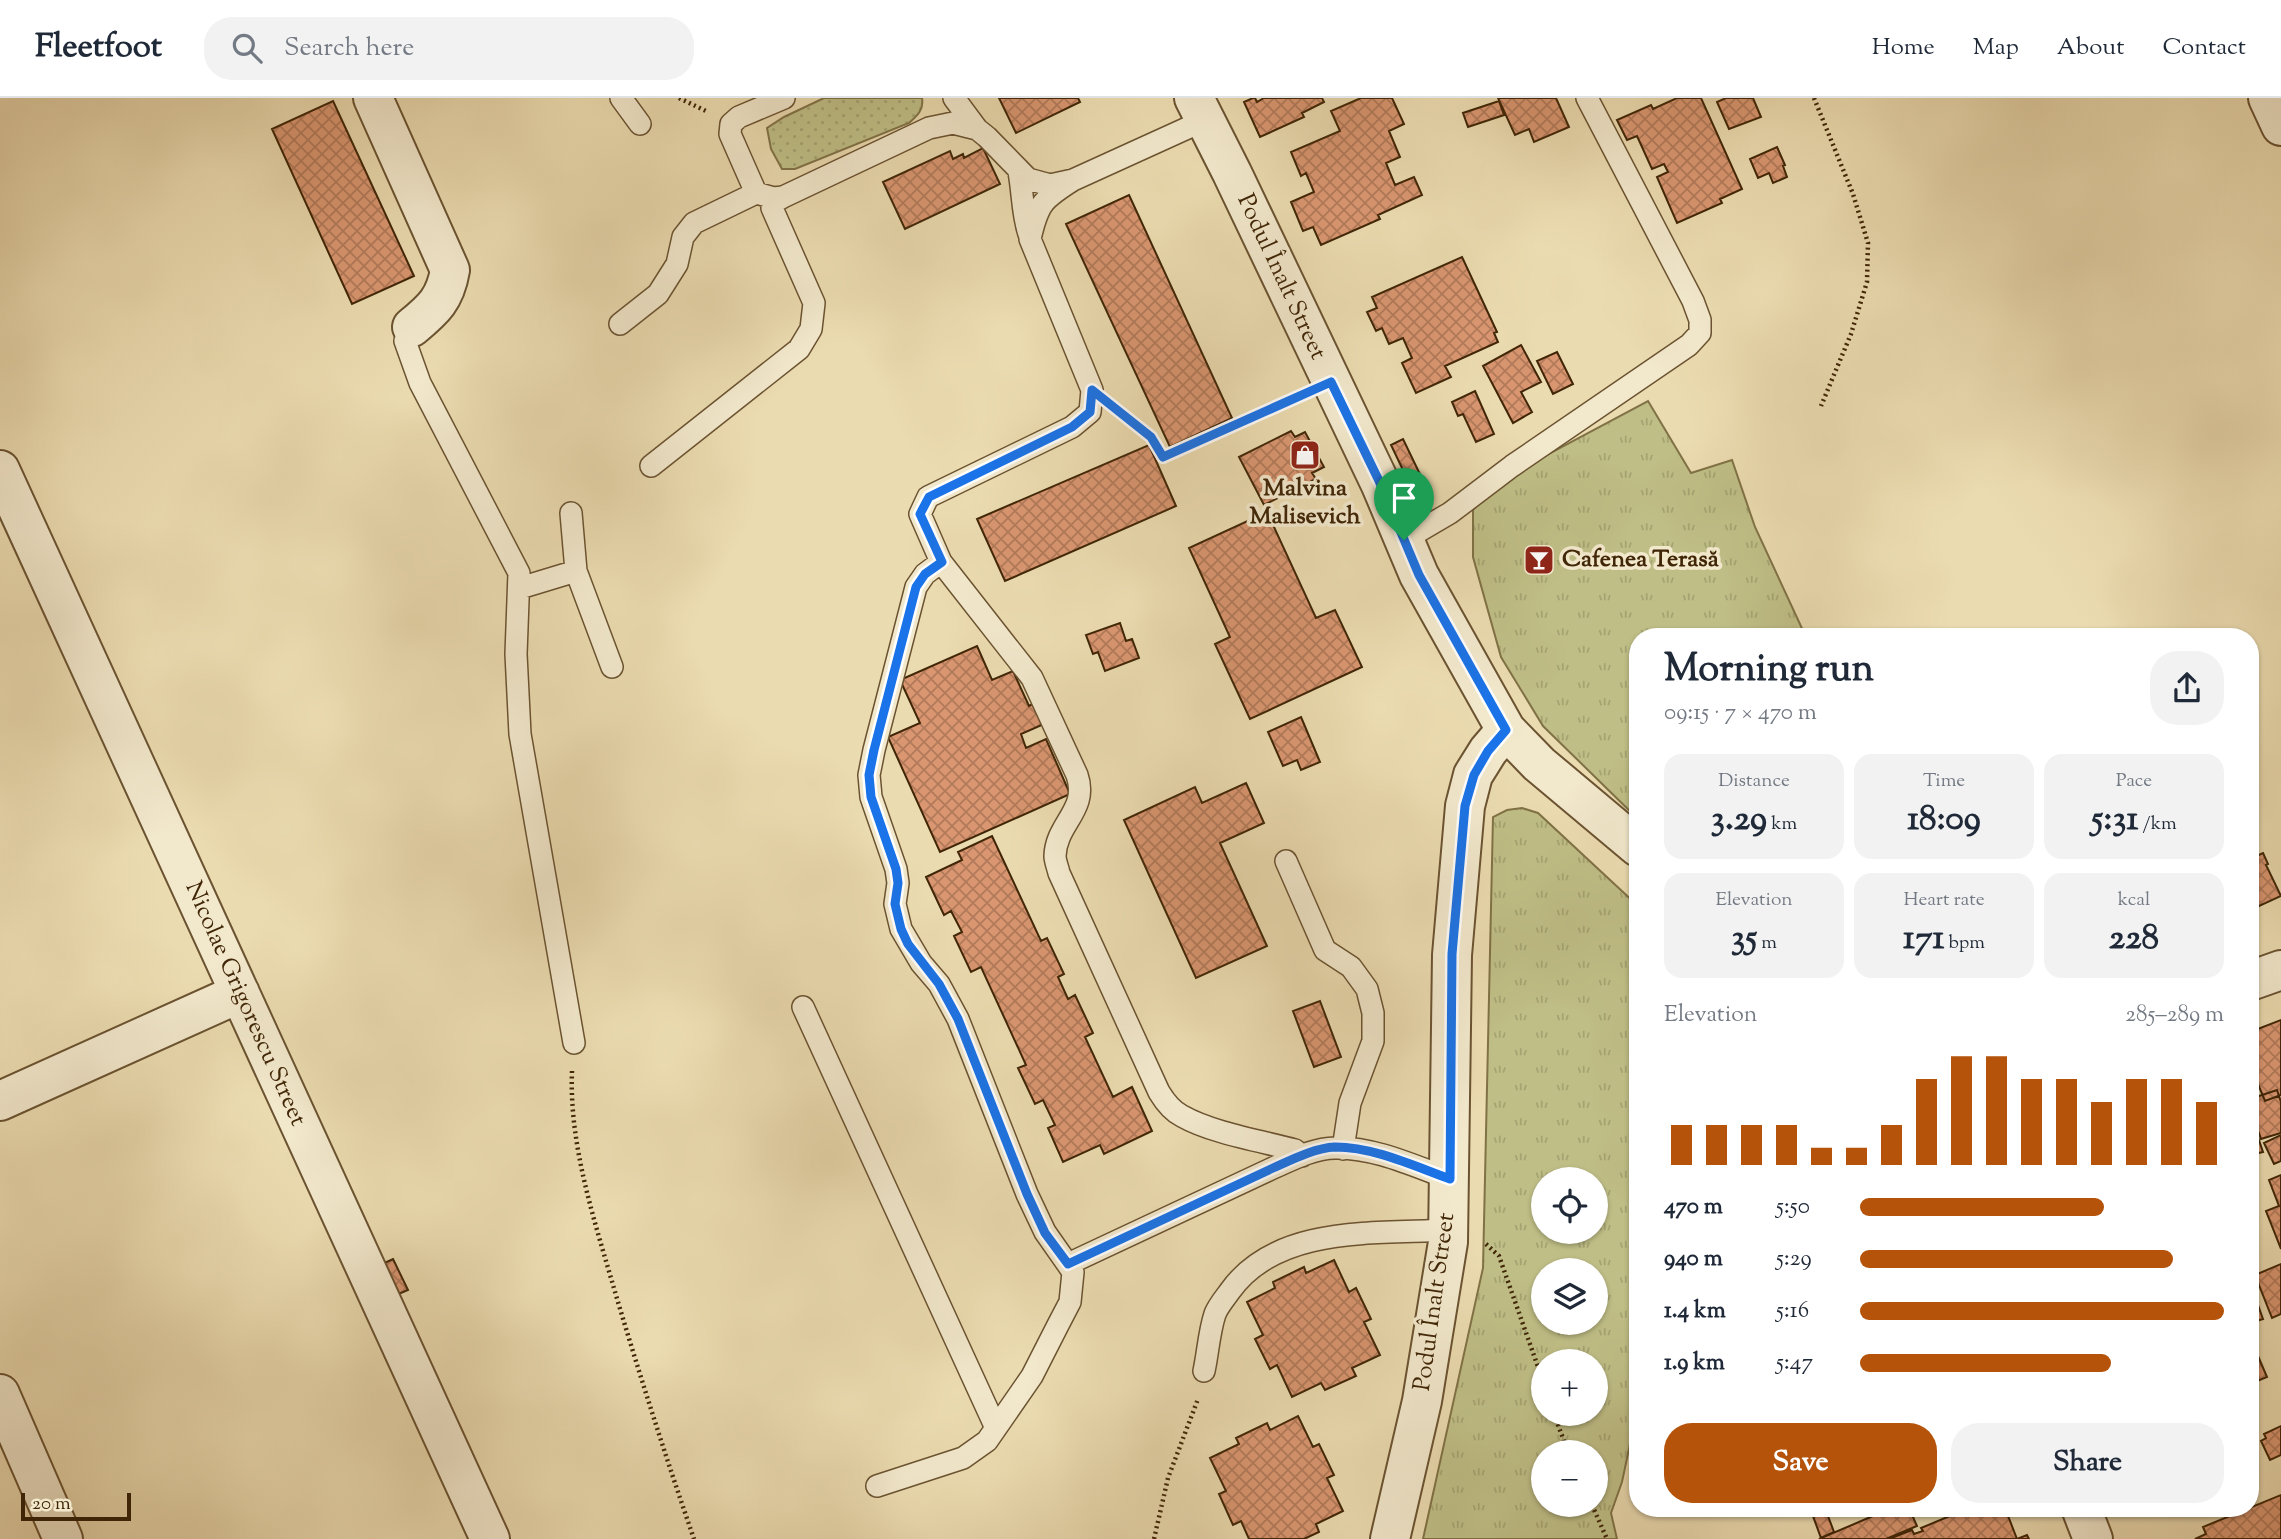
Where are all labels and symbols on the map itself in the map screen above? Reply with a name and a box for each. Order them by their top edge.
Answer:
street label: Podul Înalt Street [1228,188,1334,366]
shop icon: Malvina Malisevich [1288,438,1322,472]
pin [1374,468,1434,540]
place label: Malvina Malisevich [1250,472,1361,534]
bar icon: Cafenea Terasă [1522,543,1556,577]
place label: Cafenea Terasă [1562,543,1720,577]
street label: Nicolae Grigorescu Street [176,876,314,1132]
street label: Podul Înalt Street [1406,1211,1464,1393]
scale bar [21,1490,131,1522]

